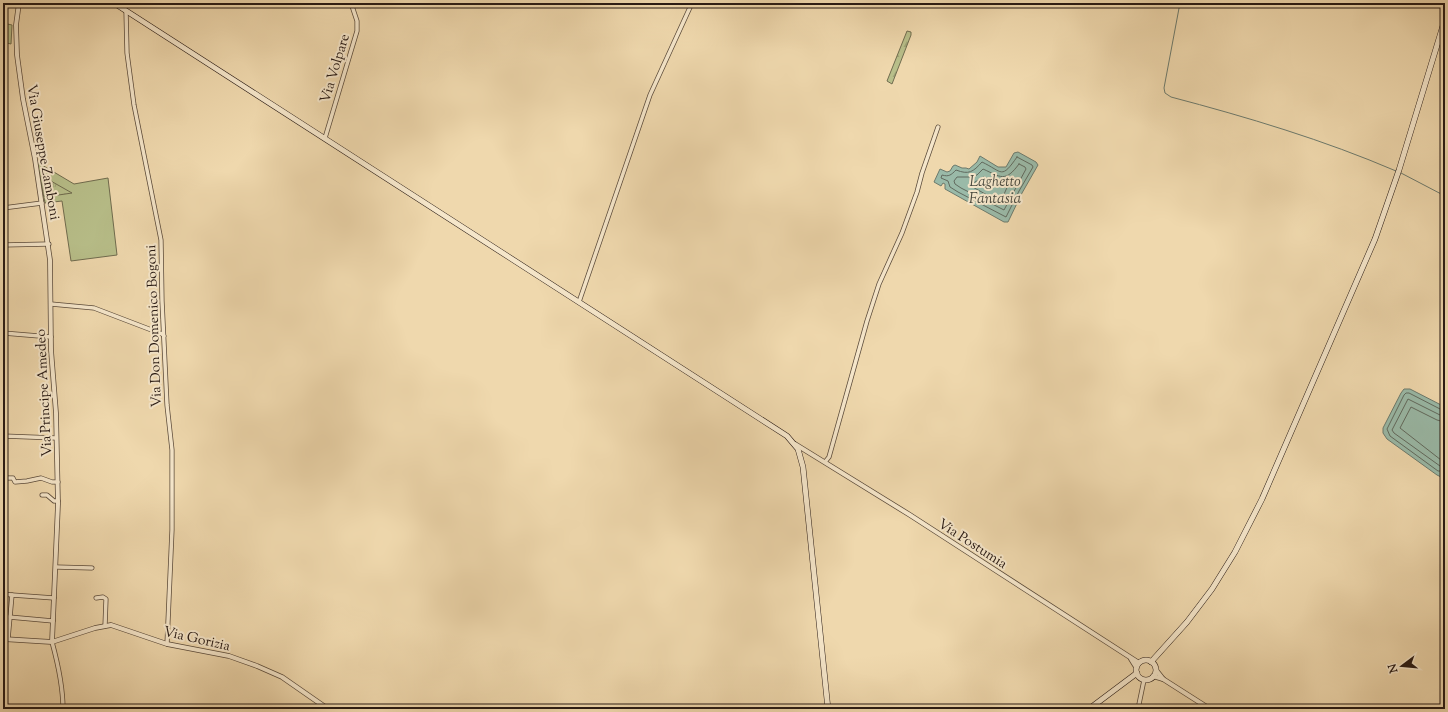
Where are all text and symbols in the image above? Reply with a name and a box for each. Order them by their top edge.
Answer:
street label: Via Volpare [316,32,356,105]
street label: Via Giuseppe Zamboni [20,83,64,222]
water label: Laghetto Fantasia [969,172,1022,210]
street label: Via Don Domenico Bogoni [142,244,168,408]
street label: Via Principe Amedeo [32,328,58,457]
street label: Via Postumia [933,515,1011,575]
street label: Via Gorizia [161,623,232,657]
north arrow [1382,646,1422,686]
text: N [1384,662,1403,676]

